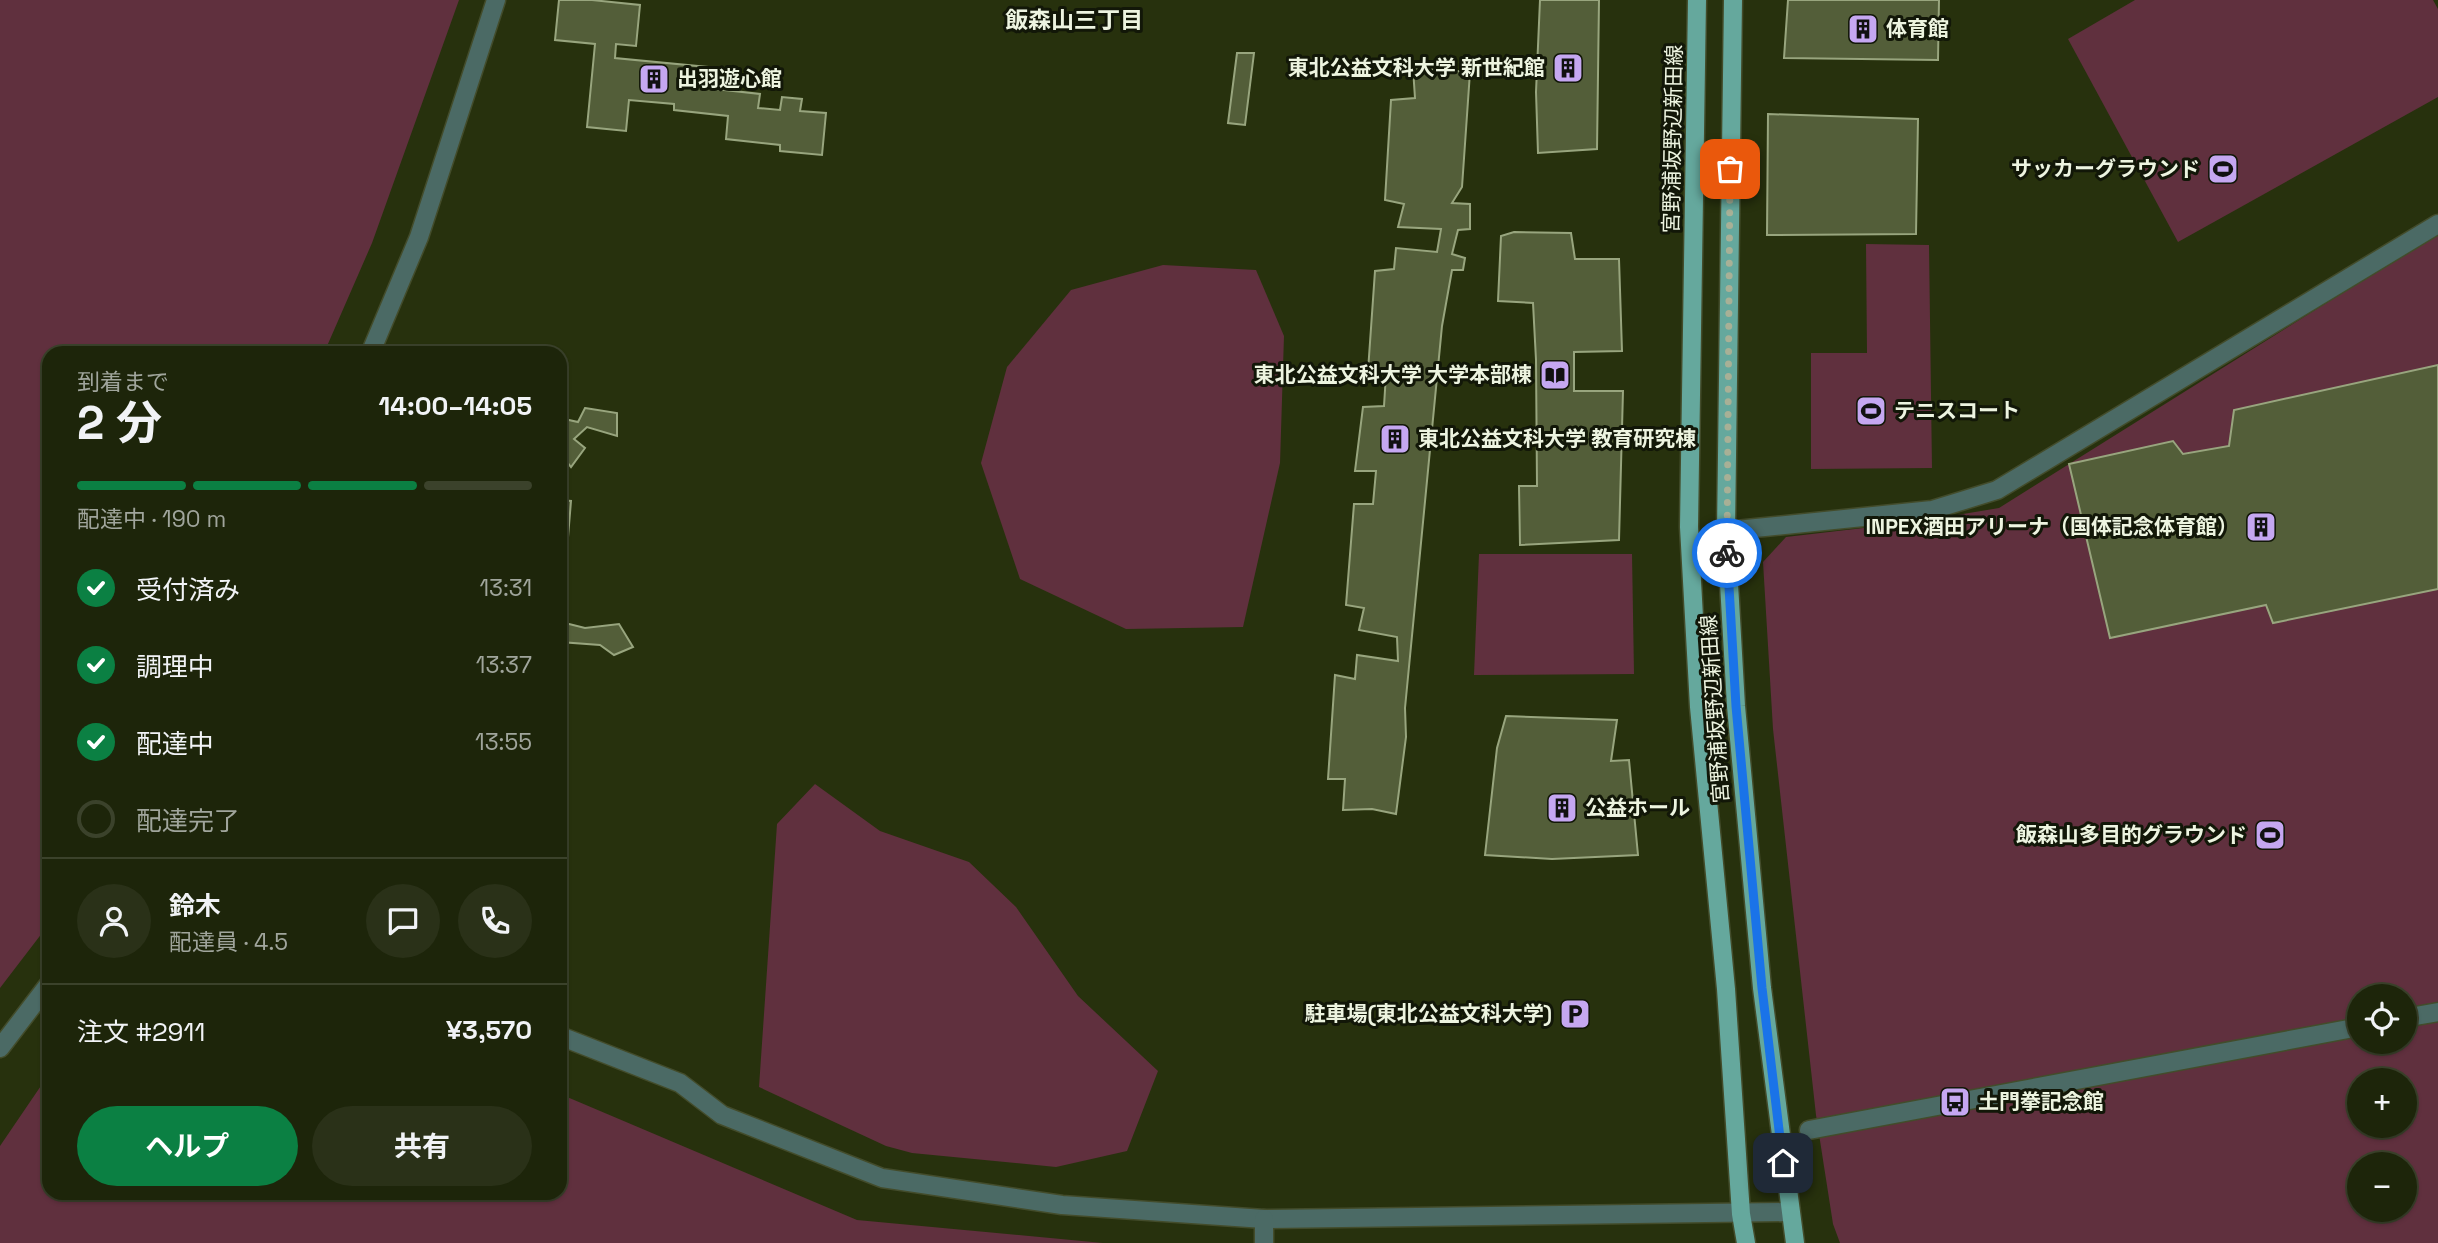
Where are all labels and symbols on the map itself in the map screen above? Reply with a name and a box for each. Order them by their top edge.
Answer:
district label: 飯森山三丁目 [1005,5,1143,35]
building icon: 体育館 [1846,12,1880,46]
place label: 体育館 [1886,15,1949,42]
street label: 宮野浦坂野辺新田線 [1657,44,1688,234]
building icon: 東北公益文科大学 新世紀館 [1551,51,1585,85]
place label: 東北公益文科大学 新世紀館 [1288,54,1545,81]
building icon: 出羽遊心館 [637,62,671,96]
place label: 出羽遊心館 [677,65,782,92]
pin [1700,139,1760,199]
sports icon: サッカーグラウンド [2206,152,2240,186]
place label: サッカーグラウンド [2011,155,2200,182]
library icon: 東北公益文科大学 大学本部棟 [1538,358,1572,392]
place label: 東北公益文科大学 大学本部棟 [1254,361,1532,388]
sports icon: テニスコート [1854,394,1888,428]
place label: テニスコート [1894,397,2020,424]
building icon: 東北公益文科大学 教育研究棟 [1378,422,1412,456]
place label: 東北公益文科大学 教育研究棟 [1418,425,1696,452]
building icon: INPEX酒田アリーナ（国体記念体育館） [2244,510,2278,544]
place label: INPEX酒田アリーナ（国体記念体育館） [1866,513,2238,540]
courier [1692,518,1762,588]
street label: 宮野浦坂野辺新田線 [1694,614,1735,804]
building icon: 公益ホール [1545,791,1579,825]
place label: 公益ホール [1585,794,1690,821]
sports icon: 飯森山多目的グラウンド [2253,818,2287,852]
place label: 飯森山多目的グラウンド [2015,821,2247,848]
parking icon: 駐車場(東北公益文科大学) [1558,997,1592,1031]
place label: 駐車場(東北公益文科大学) [1304,1000,1552,1027]
bus stop icon: 土門拳記念館 [1938,1085,1972,1119]
place label: 土門拳記念館 [1978,1088,2104,1115]
pin [1753,1133,1813,1193]

